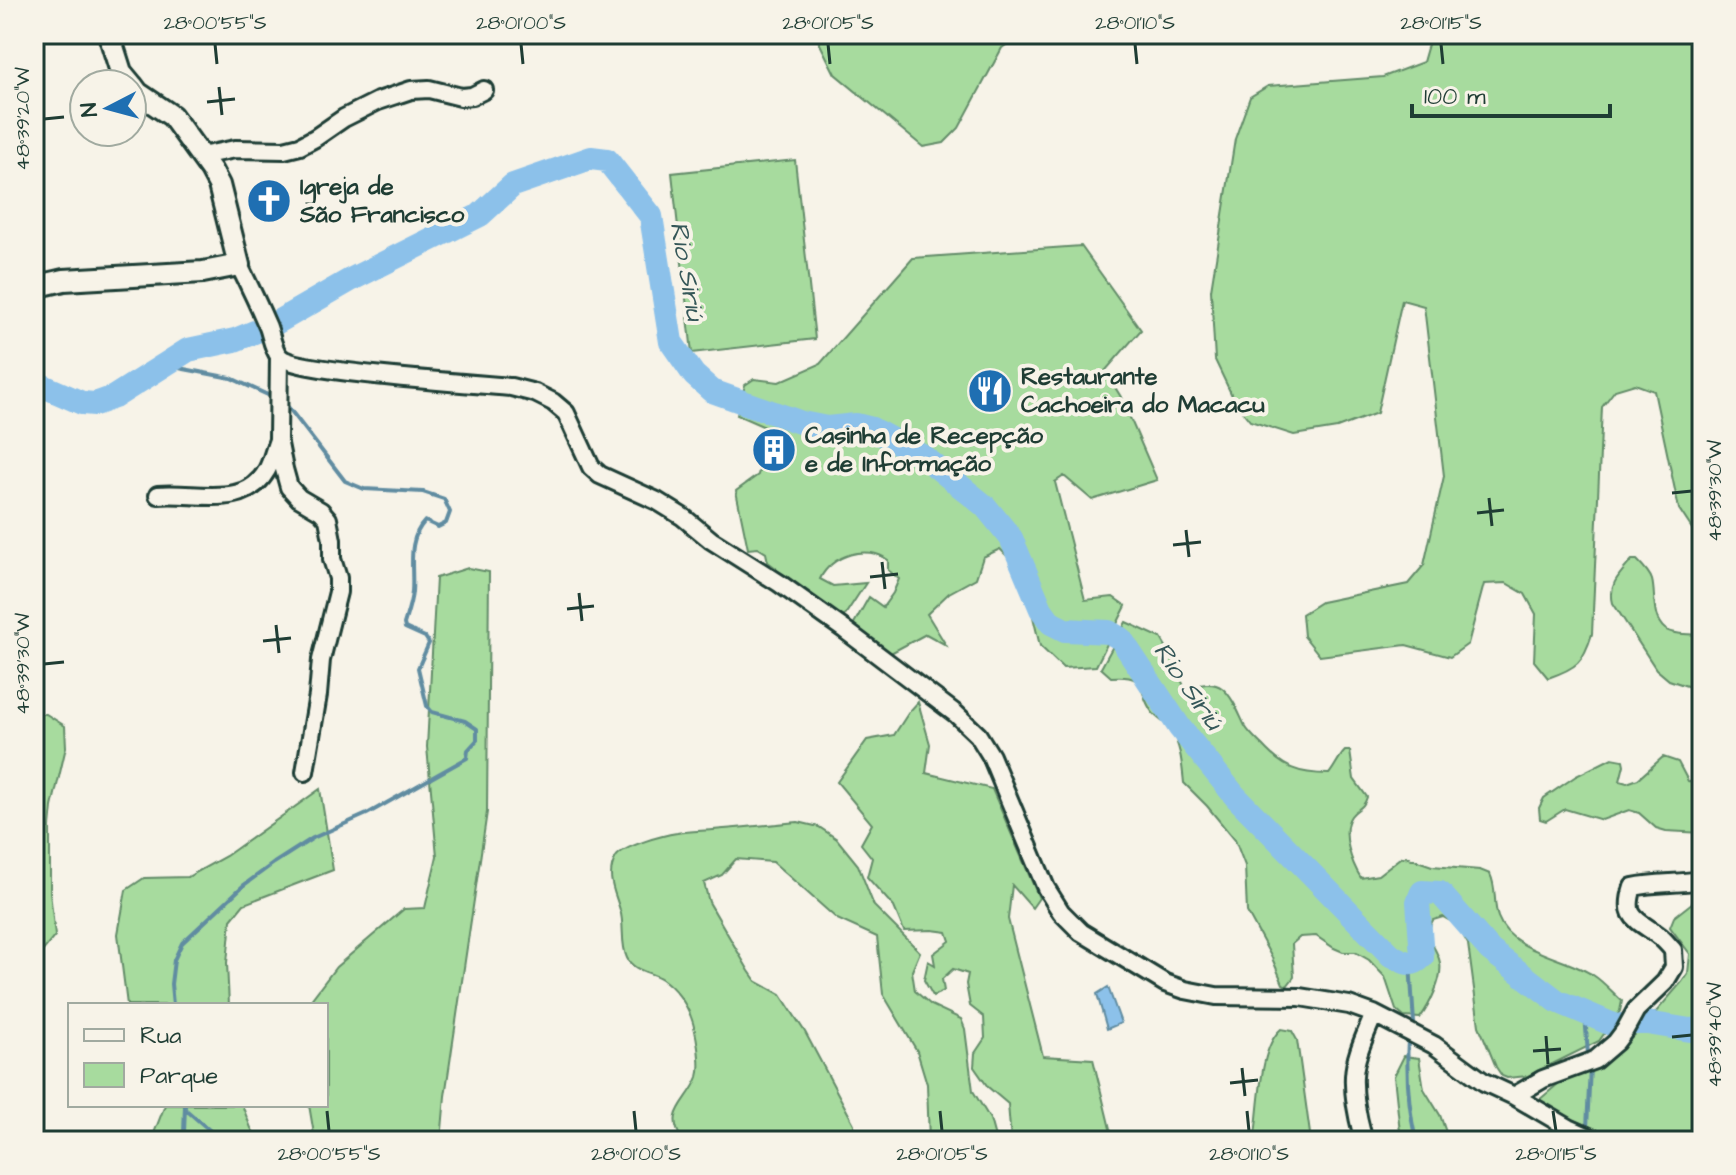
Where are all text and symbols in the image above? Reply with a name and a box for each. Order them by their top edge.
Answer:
text: 28°00'55"S [163,9,267,37]
text: 28°01'00"S [476,9,566,37]
text: 28°01'05"S [782,9,874,37]
text: 28°01'10"S [1095,9,1175,37]
text: 28°01'15"S [1400,9,1482,37]
text: 48°39'20"W [9,67,37,171]
north arrow [68,68,148,148]
scale bar [1412,68,1610,118]
text: 100 m [1424,80,1486,114]
text: N [73,101,106,118]
place label: Igreja de São Francisco [299,170,465,232]
church icon: Igreja de São Francisco [245,177,293,225]
water label: Rio Siriú [661,219,714,325]
place label: Restaurante Cachoeira do Macacu [1021,360,1265,422]
restaurant icon: Restaurante Cachoeira do Macacu [966,367,1014,415]
place label: Casinha de Recepção e de Informação [805,419,1044,481]
building icon: Casinha de Recepção e de Informação [750,426,798,474]
text: 48°39'30"W [1701,440,1729,542]
text: 48°39'30"W [9,613,37,715]
water label: Rio Siriú [1145,635,1232,739]
text: 48°39'40"W [1701,982,1729,1088]
legend [68,1003,328,1107]
text: Rua [140,1019,182,1053]
text: Parque [140,1059,218,1093]
text: 28°00'55"S [277,1140,381,1168]
text: 28°01'00"S [591,1140,681,1168]
text: 28°01'05"S [896,1140,988,1168]
text: 28°01'10"S [1209,1140,1289,1168]
text: 28°01'15"S [1515,1140,1597,1168]

